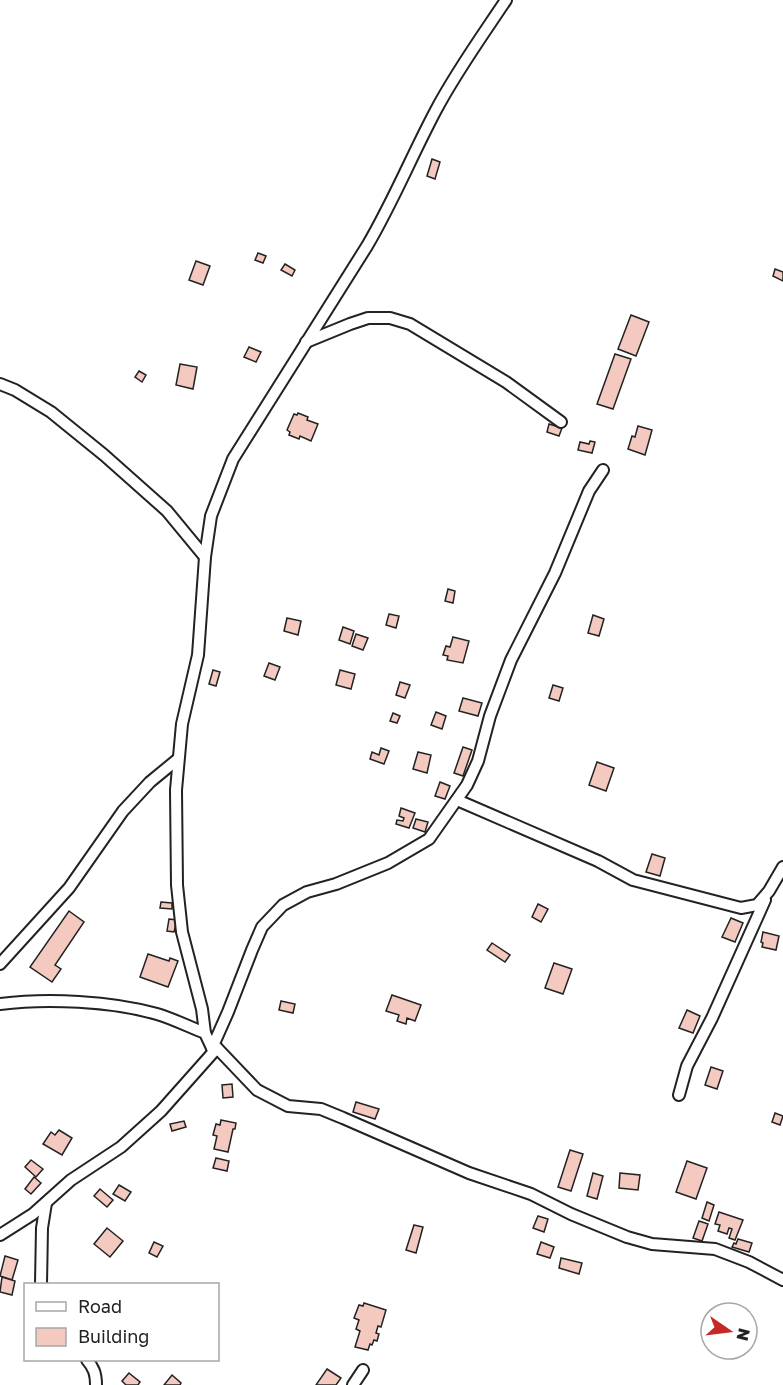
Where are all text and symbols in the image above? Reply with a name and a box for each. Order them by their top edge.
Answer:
legend [24,1283,219,1361]
text: Road [78,1295,122,1317]
north arrow [699,1301,759,1361]
text: Building [78,1325,149,1347]
text: N [732,1326,755,1343]

